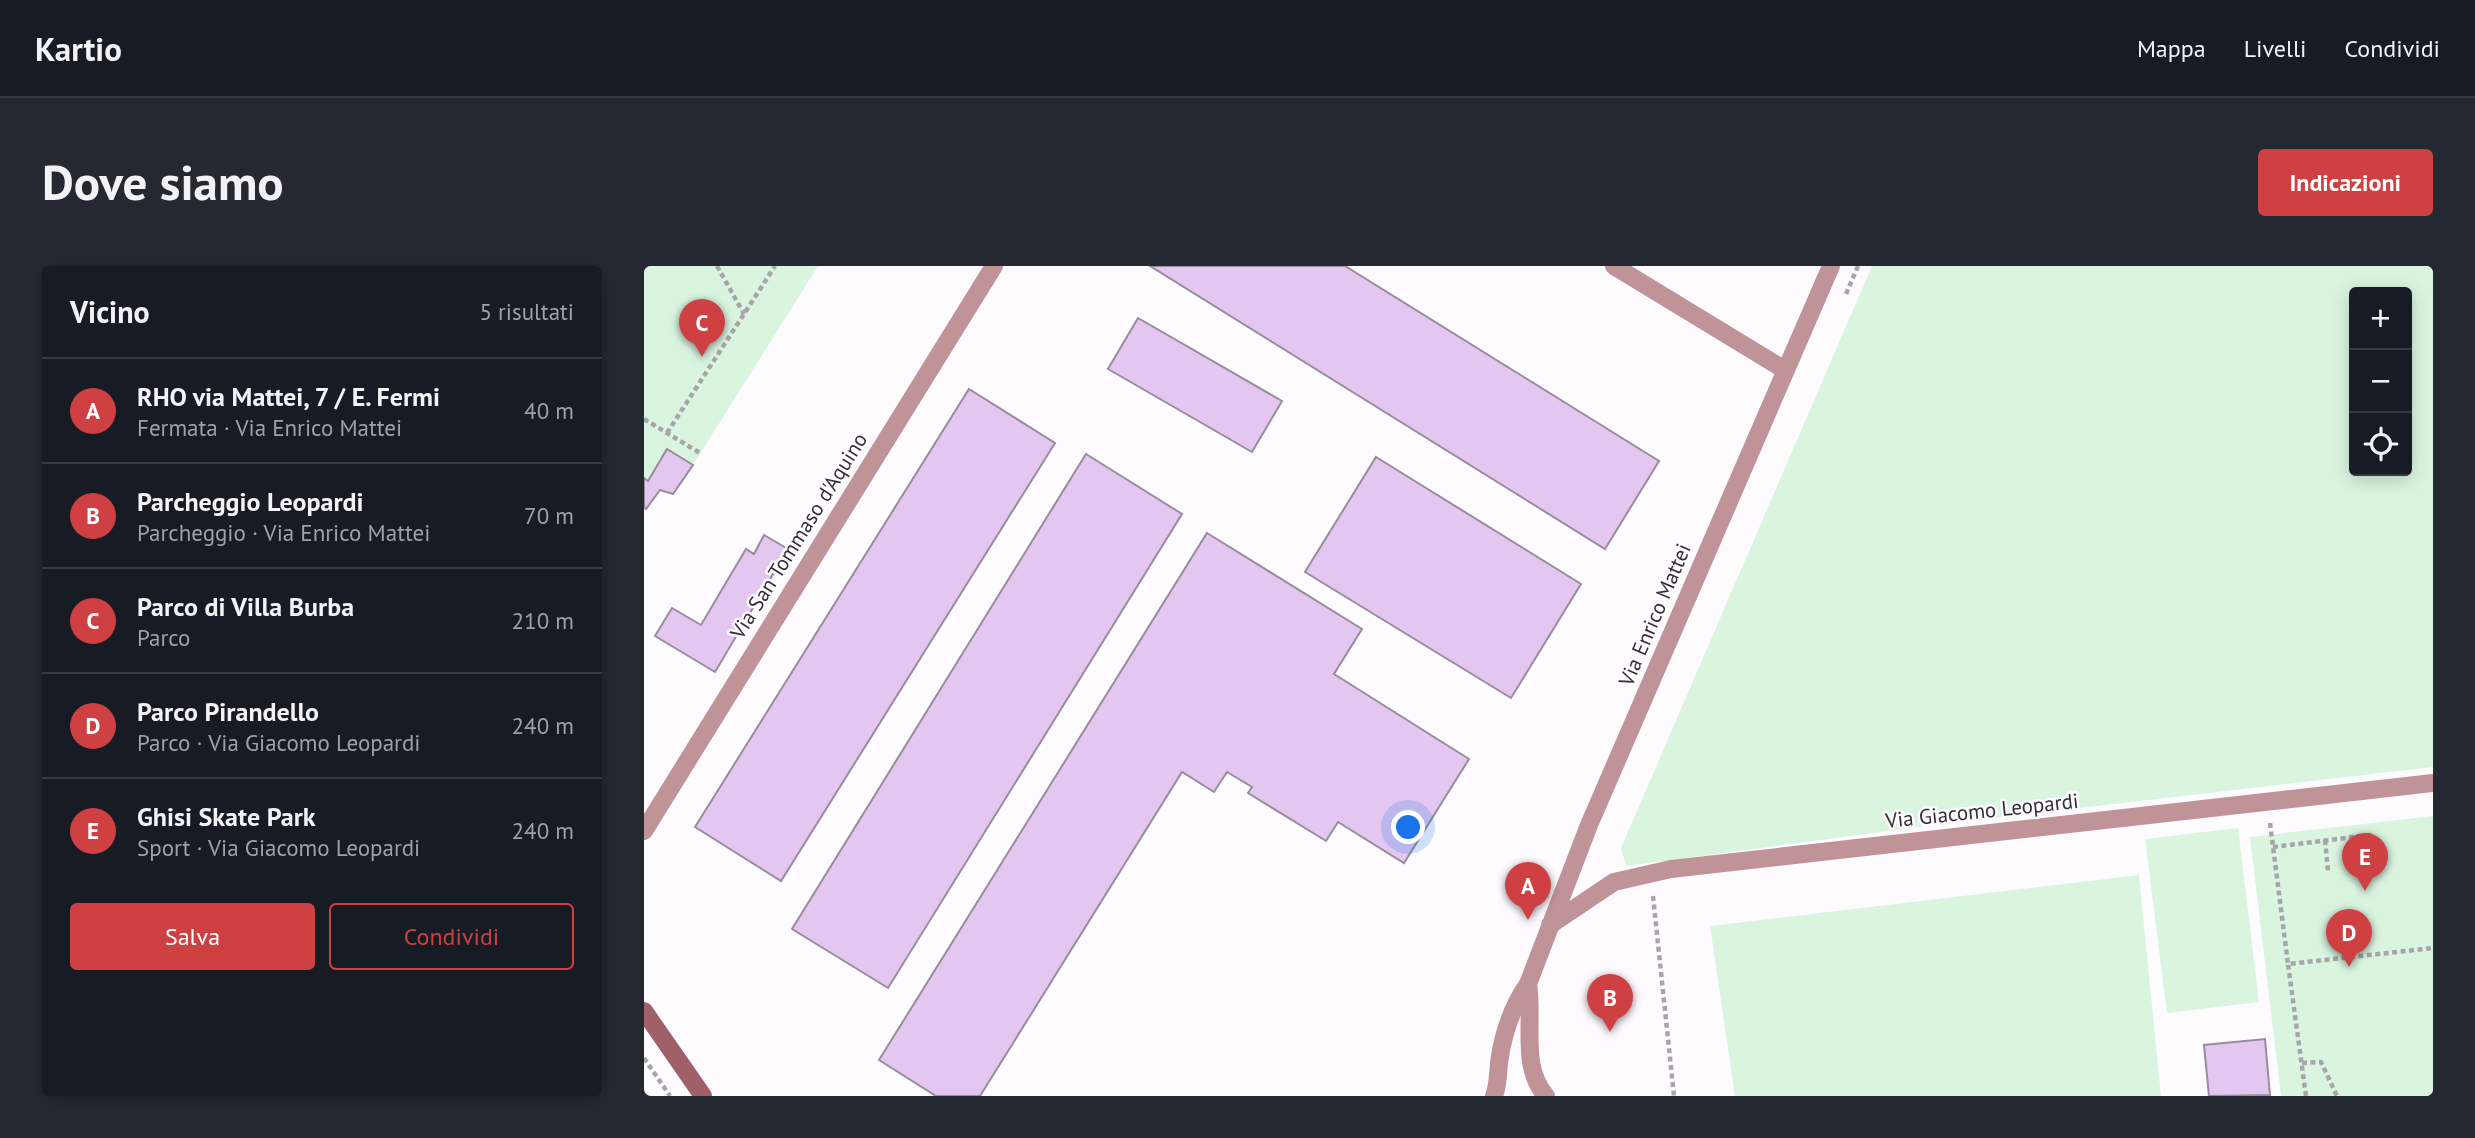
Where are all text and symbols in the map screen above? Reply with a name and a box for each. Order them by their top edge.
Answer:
text: Kartio [35,27,122,70]
text: Mappa [2137,33,2206,64]
text: Livelli [2244,33,2306,64]
text: Condividi [2344,33,2440,64]
button: Indicazioni [2258,149,2433,216]
text: Dove siamo [42,150,284,214]
map controls [2349,287,2412,476]
button: + [2349,287,2412,350]
text: Vicino [70,292,150,331]
text: 5 risultati [479,297,574,326]
pin: C [679,299,725,357]
button: − [2349,350,2412,413]
text: RHO via Mattei, 7 / E. Fermi [137,380,440,413]
text: A [86,396,100,425]
text: 40 m [524,396,574,425]
text: Fermata · Via Enrico Mattei [137,413,402,442]
button: locate [2349,413,2412,476]
street label: Via San Tommaso d'Aquino [723,428,873,645]
text: Parcheggio Leopardi [137,485,364,518]
text: B [86,501,100,530]
text: 70 m [524,501,574,530]
text: Parcheggio · Via Enrico Mattei [137,518,430,547]
street label: Via Enrico Mattei [1612,539,1697,691]
text: Parco di Villa Burba [137,590,354,623]
text: C [87,606,99,635]
text: 210 m [512,606,574,635]
text: Parco [137,623,190,652]
text: Parco Pirandello [137,695,319,728]
text: D [86,711,100,740]
text: 240 m [512,711,574,740]
text: Parco · Via Giacomo Leopardi [137,728,420,757]
street label: Via Giacomo Leopardi [1883,787,2080,834]
text: Ghisi Skate Park [137,800,316,833]
your location [1391,810,1425,844]
text: E [87,816,99,845]
text: 240 m [512,816,574,845]
text: Sport · Via Giacomo Leopardi [137,833,420,862]
pin: E [2342,833,2388,891]
pin: A [1505,862,1551,920]
button: Salva [70,903,315,970]
button: Condividi [329,903,574,970]
pin: D [2326,909,2372,967]
pin: B [1587,974,1633,1032]

